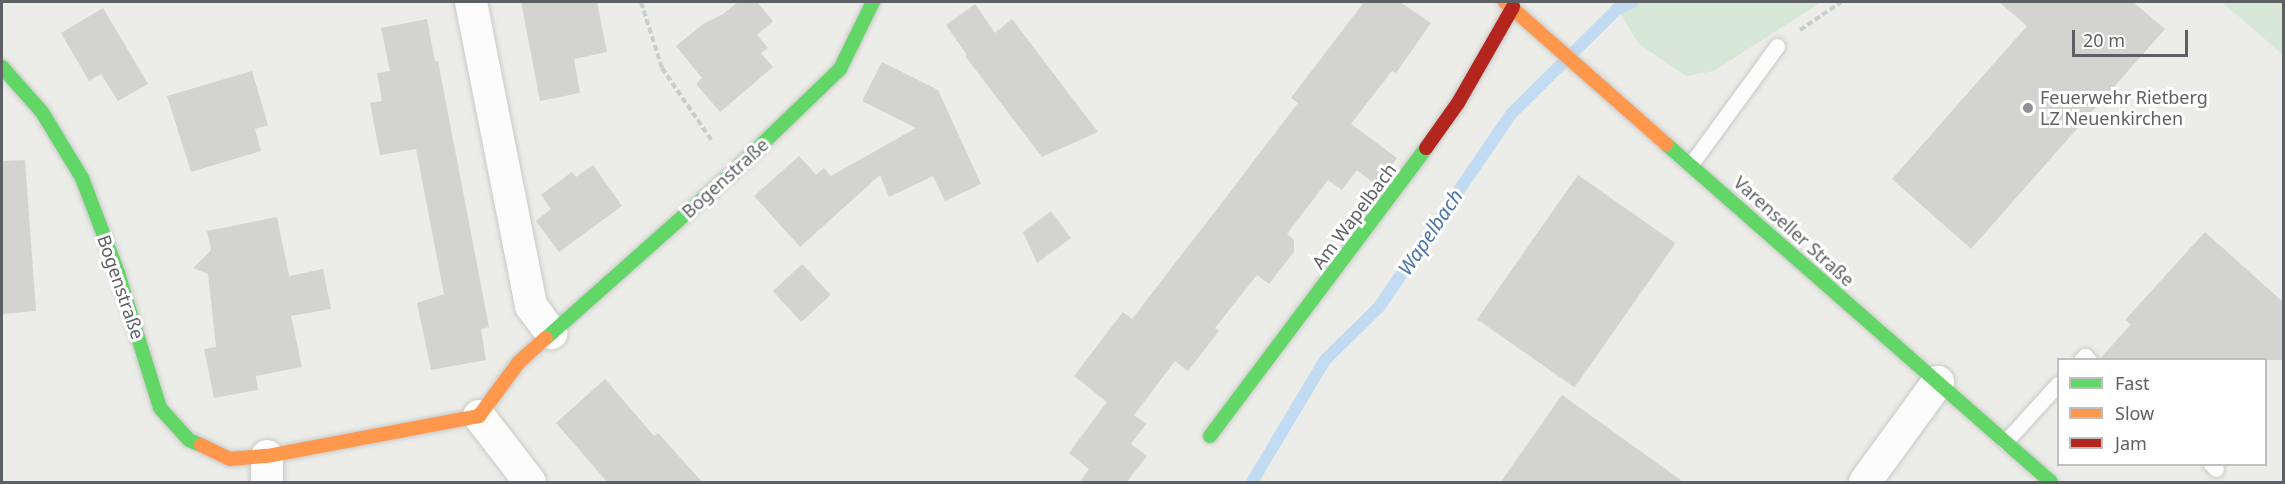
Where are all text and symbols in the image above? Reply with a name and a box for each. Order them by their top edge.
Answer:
scale bar [2075,18,2190,56]
text: 20 m [2083,28,2125,52]
place label: Feuerwehr Rietberg LZ Neuenkirchen [2040,87,2208,130]
marker: Feuerwehr Rietberg LZ Neuenkirchen [2021,101,2035,115]
street label: Bogenstraße [677,134,773,222]
street label: Am Wapelbach [1307,159,1401,273]
street label: Varenseller Straße [1729,171,1859,291]
water label: Wapelbach [1393,185,1467,279]
street label: Bogenstraße [93,232,149,342]
legend [2057,358,2267,466]
text: Fast [2115,371,2150,395]
text: Slow [2115,401,2154,425]
text: Jam [2115,431,2147,455]

